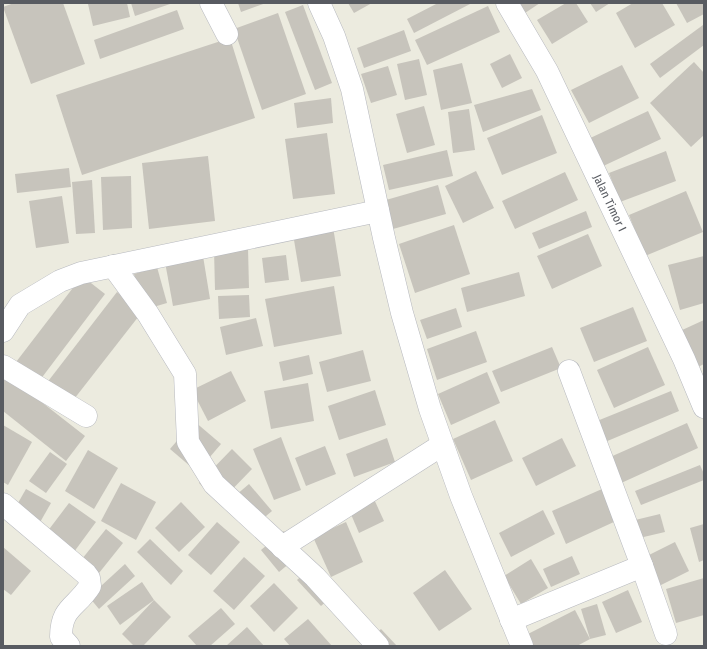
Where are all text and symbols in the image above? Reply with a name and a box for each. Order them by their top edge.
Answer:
street label: Jalan Timor I [590,172,629,234]

